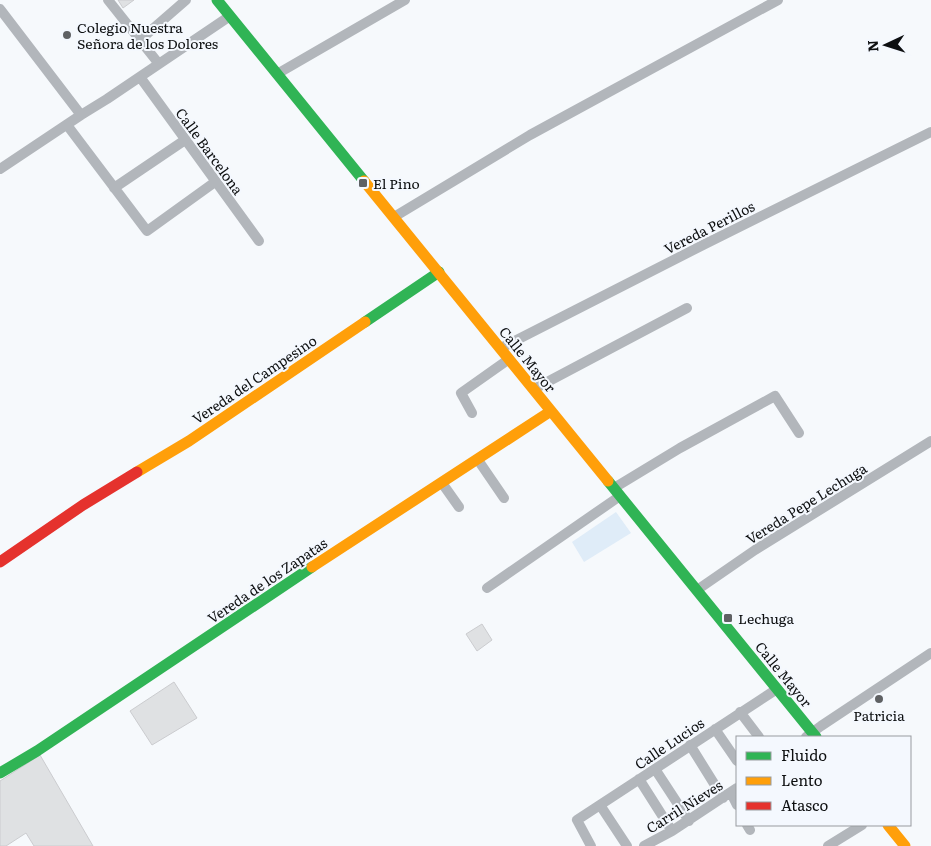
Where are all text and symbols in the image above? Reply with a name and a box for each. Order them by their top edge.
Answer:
place label: Colegio Nuestra Señora de los Dolores [77,17,218,53]
north arrow [861,20,911,70]
marker: Colegio Nuestra Señora de los Dolores [61,29,73,41]
text: N [862,39,882,53]
street label: Calle Barcelona [172,103,249,199]
place label: El Pino [373,173,420,193]
marker: El Pino [357,177,369,189]
street label: Vereda Perillos [660,196,758,258]
street label: Calle Mayor [495,322,561,396]
street label: Vereda del Campesino [188,330,320,428]
street label: Vereda Pepe Lechuga [742,457,871,548]
street label: Vereda de los Zapatas [203,532,331,628]
place label: Lechuga [738,608,795,628]
marker: Lechuga [722,612,734,624]
street label: Calle Mayor [751,637,817,711]
marker: Patricia [873,693,885,705]
place label: Patricia [853,705,905,725]
street label: Calle Lucios [630,712,708,774]
legend [736,736,911,826]
text: Fluido [781,743,827,766]
text: Lento [781,768,823,791]
street label: Carril Nieves [642,775,726,837]
text: Atasco [781,793,828,816]

